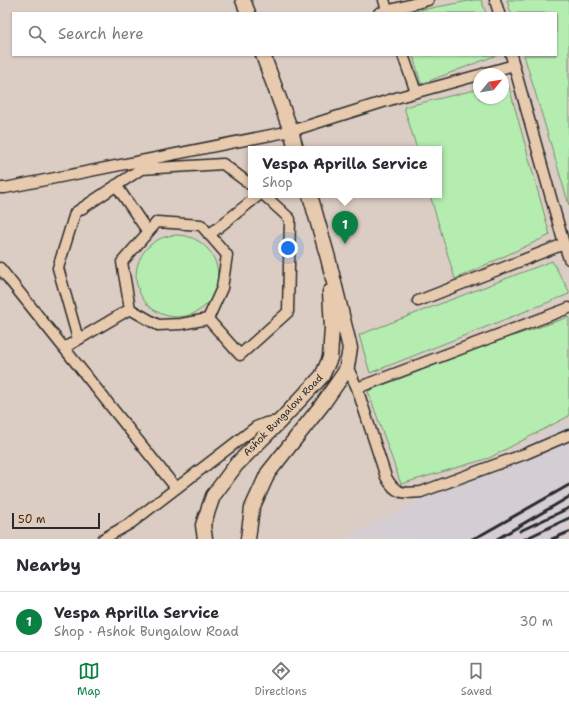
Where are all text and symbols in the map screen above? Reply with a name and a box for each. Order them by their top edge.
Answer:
search box [12,12,557,56]
icon: search [26,23,48,45]
text: Search here [58,24,144,44]
north arrow [473,68,509,104]
popup [248,146,442,198]
text: Vespa Aprilla Service [262,154,428,174]
text: Shop [262,174,293,191]
pin: 1 [332,211,358,244]
your location [278,238,298,258]
street label: Ashok Bungalow Road [240,371,326,459]
scale bar [12,511,100,530]
text: 50 m [18,512,46,527]
text: Nearby [16,554,81,576]
text: Vespa Aprilla Service [54,603,219,623]
text: 1 [26,613,32,630]
text: 30 m [519,613,553,630]
text: Shop · Ashok Bungalow Road [54,623,239,640]
tab: Map [77,660,101,699]
tab: Directions [254,660,307,699]
tab: Saved [461,660,492,699]

